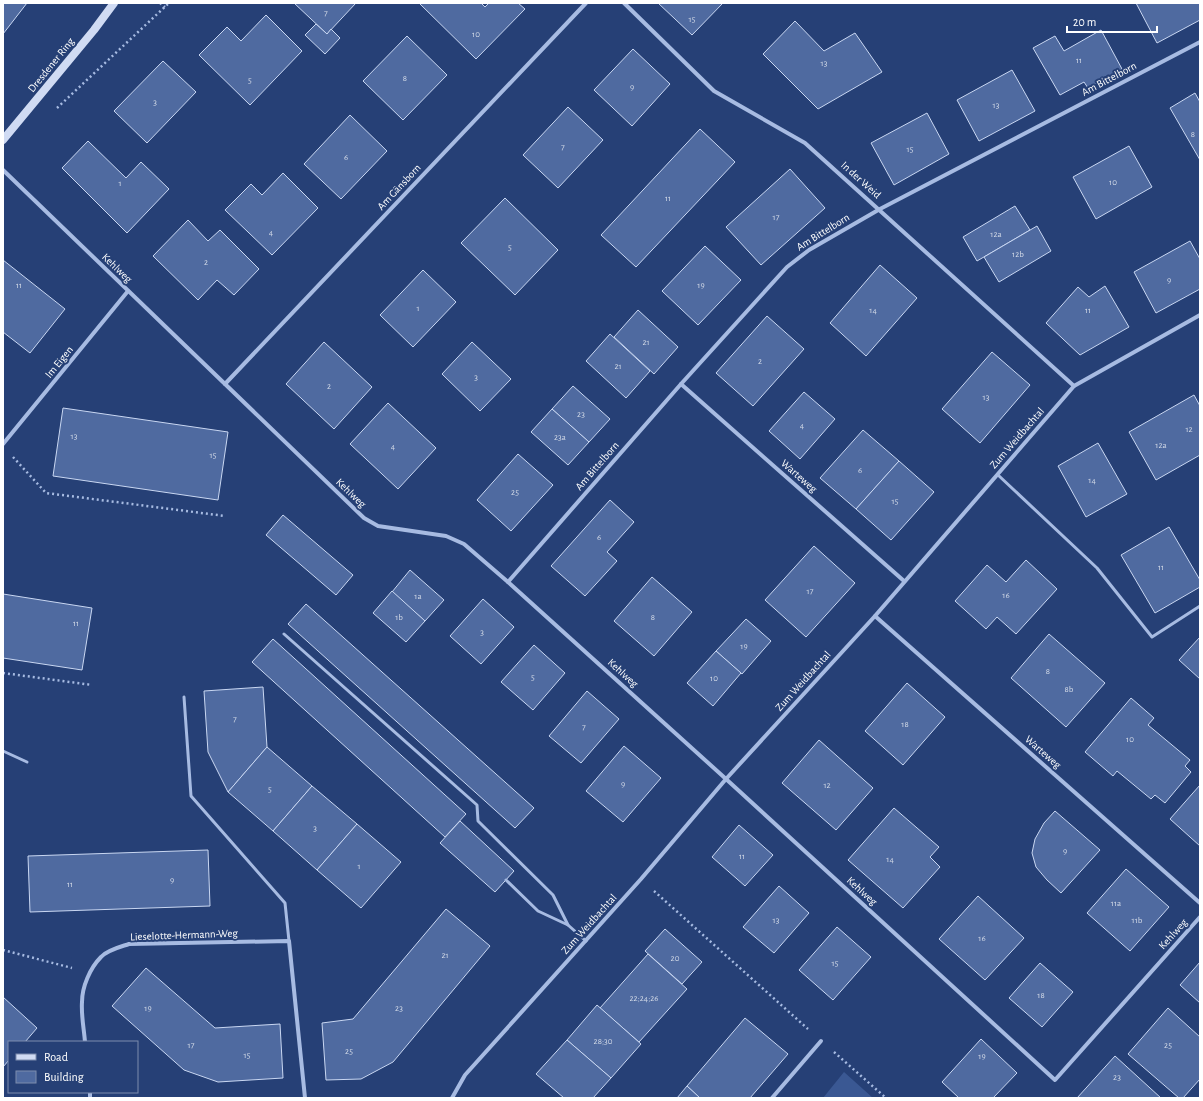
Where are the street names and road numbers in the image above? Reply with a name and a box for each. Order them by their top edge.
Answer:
street label: Dresdener Ring [26,35,77,94]
street label: Am Bittelborn [1080,60,1138,98]
street label: In der Weid [839,159,883,201]
street label: Am Gänsborn [375,162,423,212]
street label: Am Bittelborn [795,211,851,253]
street label: Kehlweg [100,251,135,285]
street label: Im Eigen [43,344,75,380]
street label: Zum Weidbachtal [988,406,1046,470]
street label: Am Bittelborn [573,440,621,492]
street label: Warteweg [779,457,820,495]
street label: Kehlweg [334,476,369,510]
street label: Zum Weidbachtal [773,649,833,713]
street label: Kehlweg [606,657,641,690]
street label: Warteweg [1023,733,1064,771]
street label: Kehlweg [845,875,880,908]
street label: Zum Weidbachtal [559,892,619,956]
street label: Kehlweg [1157,916,1190,951]
street label: Lieselotte-Hermann-Weg [130,928,239,942]

